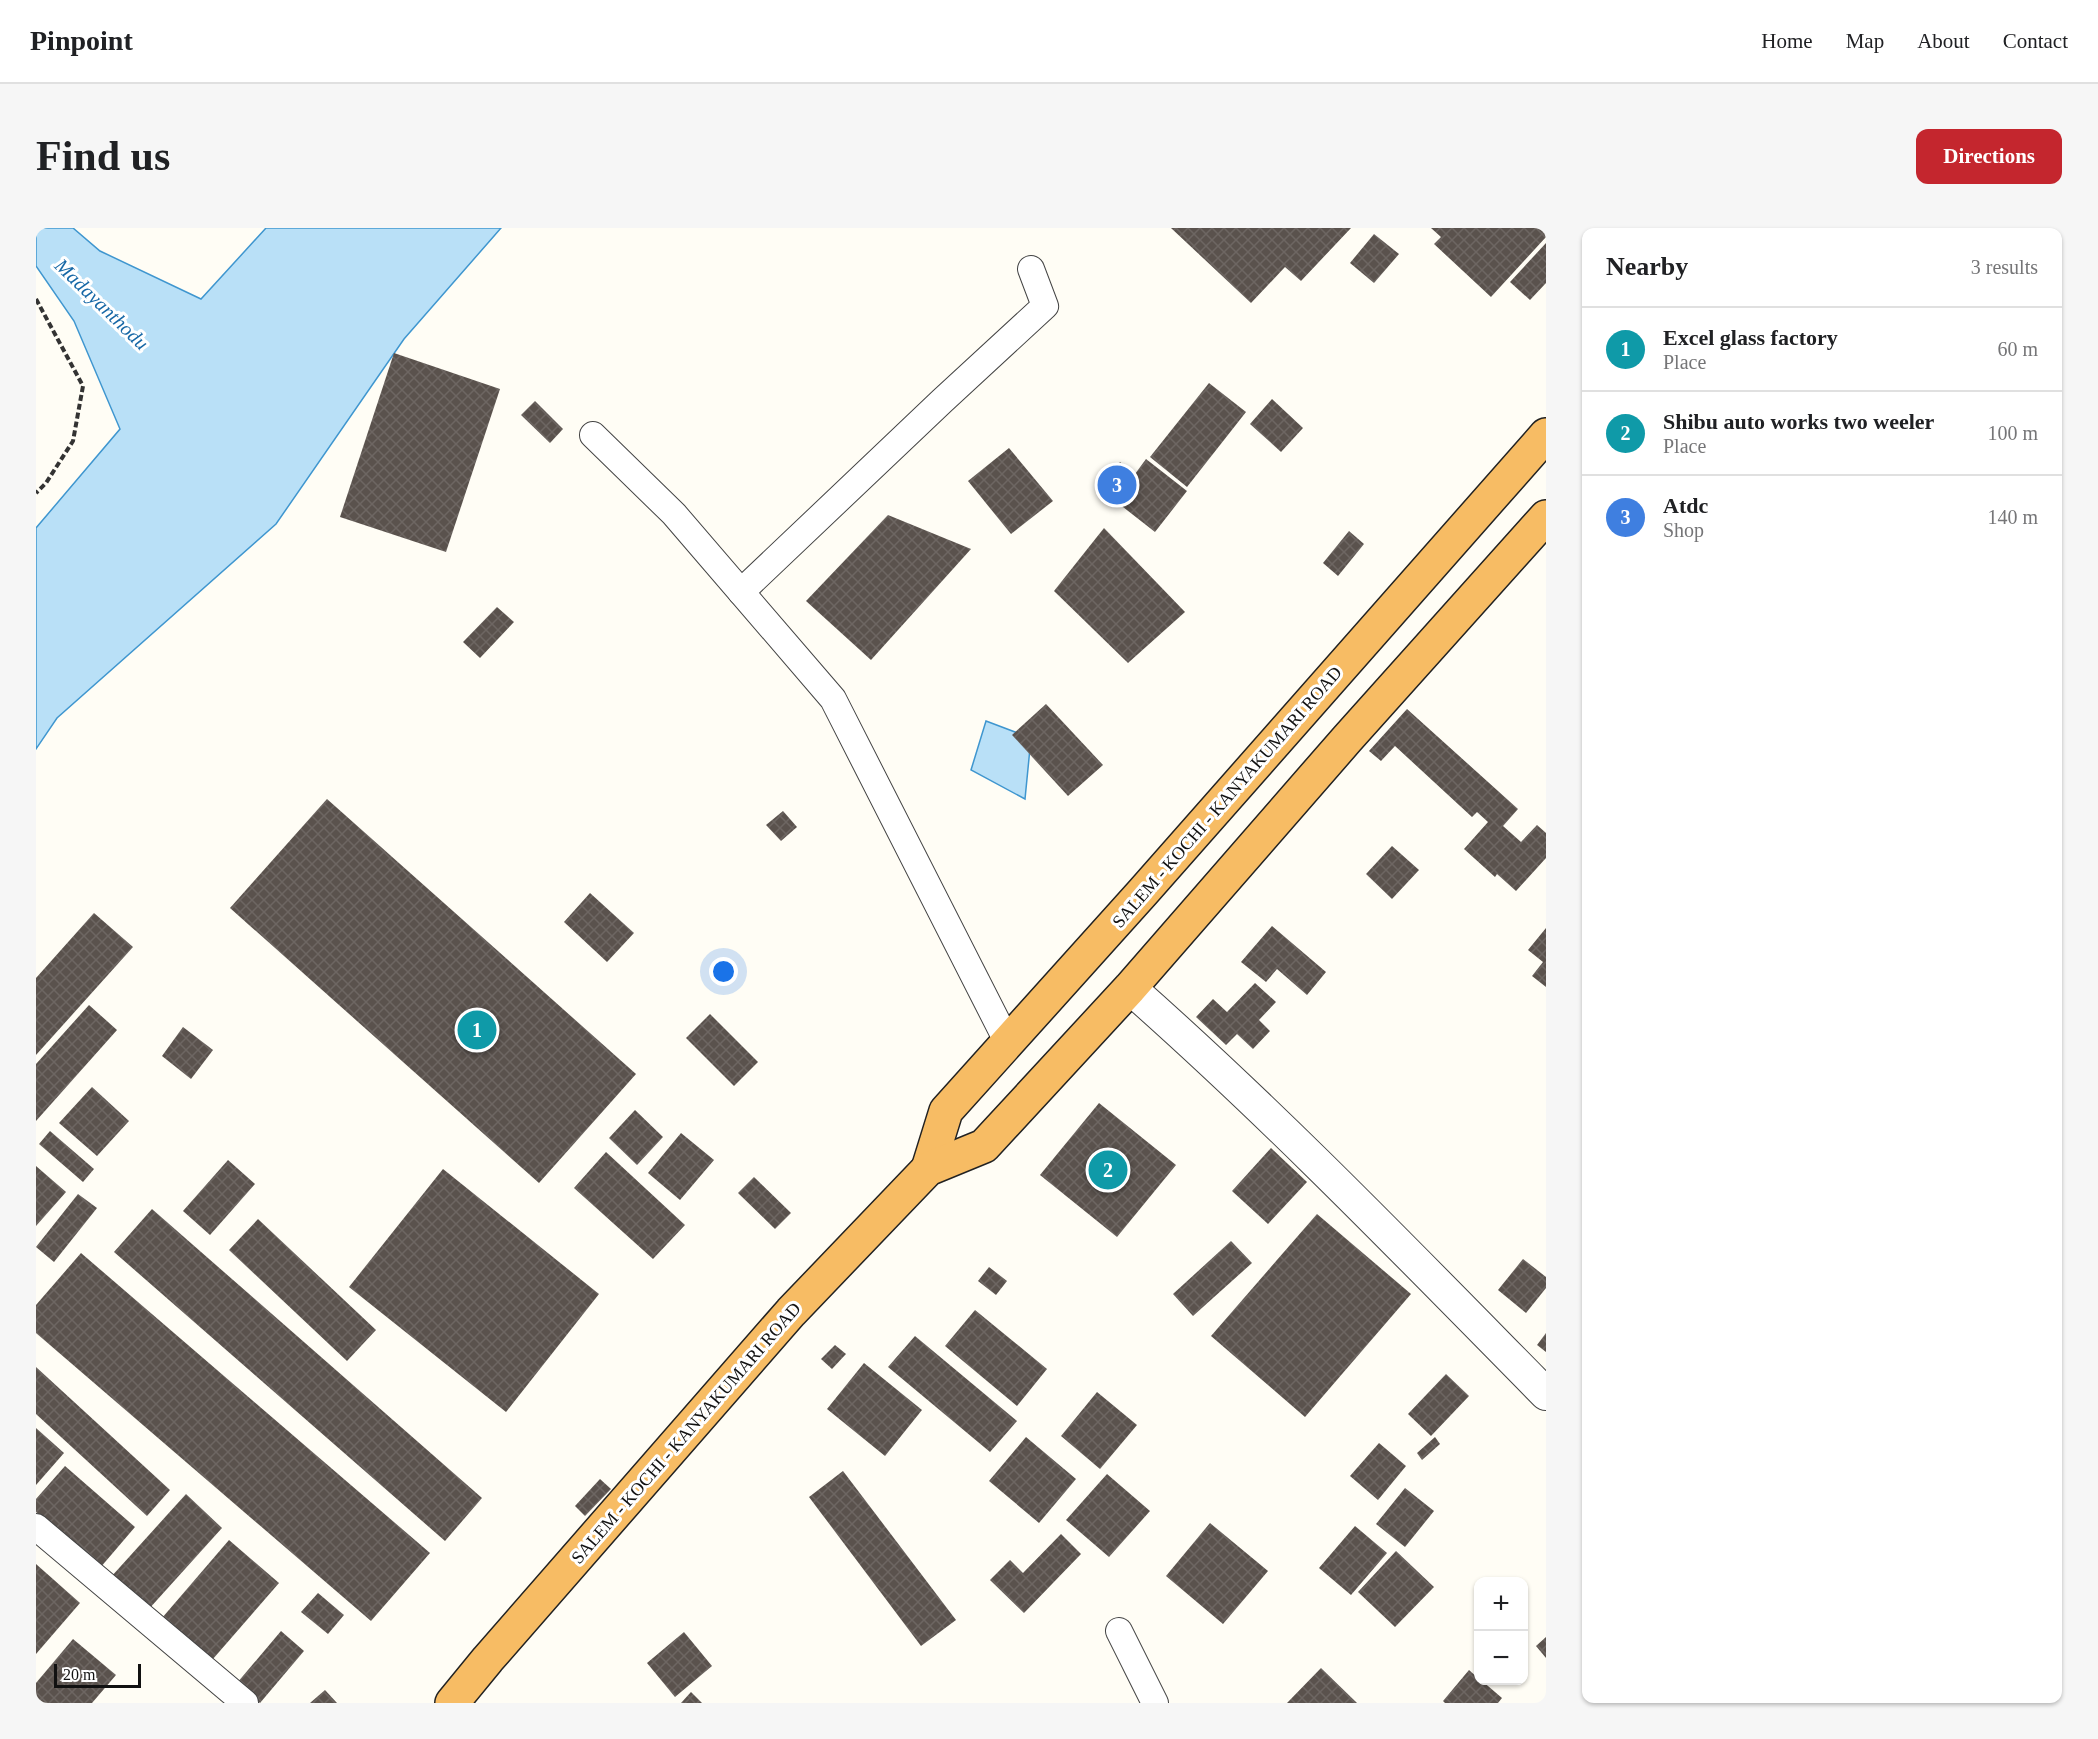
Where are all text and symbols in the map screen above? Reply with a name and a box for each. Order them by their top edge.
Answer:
text: Pinpoint [30,25,133,56]
text: Home [1761,29,1813,53]
text: Map [1846,29,1884,53]
text: About [1917,29,1970,53]
text: Contact [2003,29,2068,53]
button: Directions [1916,129,2062,184]
text: Find us [36,133,170,179]
text: Nearby [1606,252,1688,281]
water label: Madayanthodu [49,253,153,355]
text: 3 results [1971,256,2038,278]
text: Excel glass factory [1663,325,1838,350]
text: 1 [1621,338,1631,360]
text: 60 m [1997,338,2038,360]
text: Place [1663,351,1706,373]
text: Shibu auto works two weeler [1663,409,1934,434]
text: 2 [1621,422,1631,444]
text: 100 m [1987,422,2038,444]
text: Place [1663,435,1706,457]
pin: 3 [1098,462,1136,508]
text: Atdc [1663,493,1708,518]
text: 3 [1621,506,1631,528]
text: 140 m [1987,506,2038,528]
text: Shop [1663,519,1704,541]
street label: SALEM - KOCHI - KANYAKUMARI ROAD [1108,662,1346,932]
your location [709,957,738,986]
pin: 1 [458,1008,496,1052]
pin: 2 [1088,1148,1128,1192]
street label: SALEM - KOCHI - KANYAKUMARI ROAD [567,1298,805,1568]
map controls [1474,1577,1528,1685]
button: + [1474,1577,1528,1631]
button: − [1474,1631,1528,1685]
scale bar [54,1661,141,1688]
text: 20 m [63,1666,95,1683]

